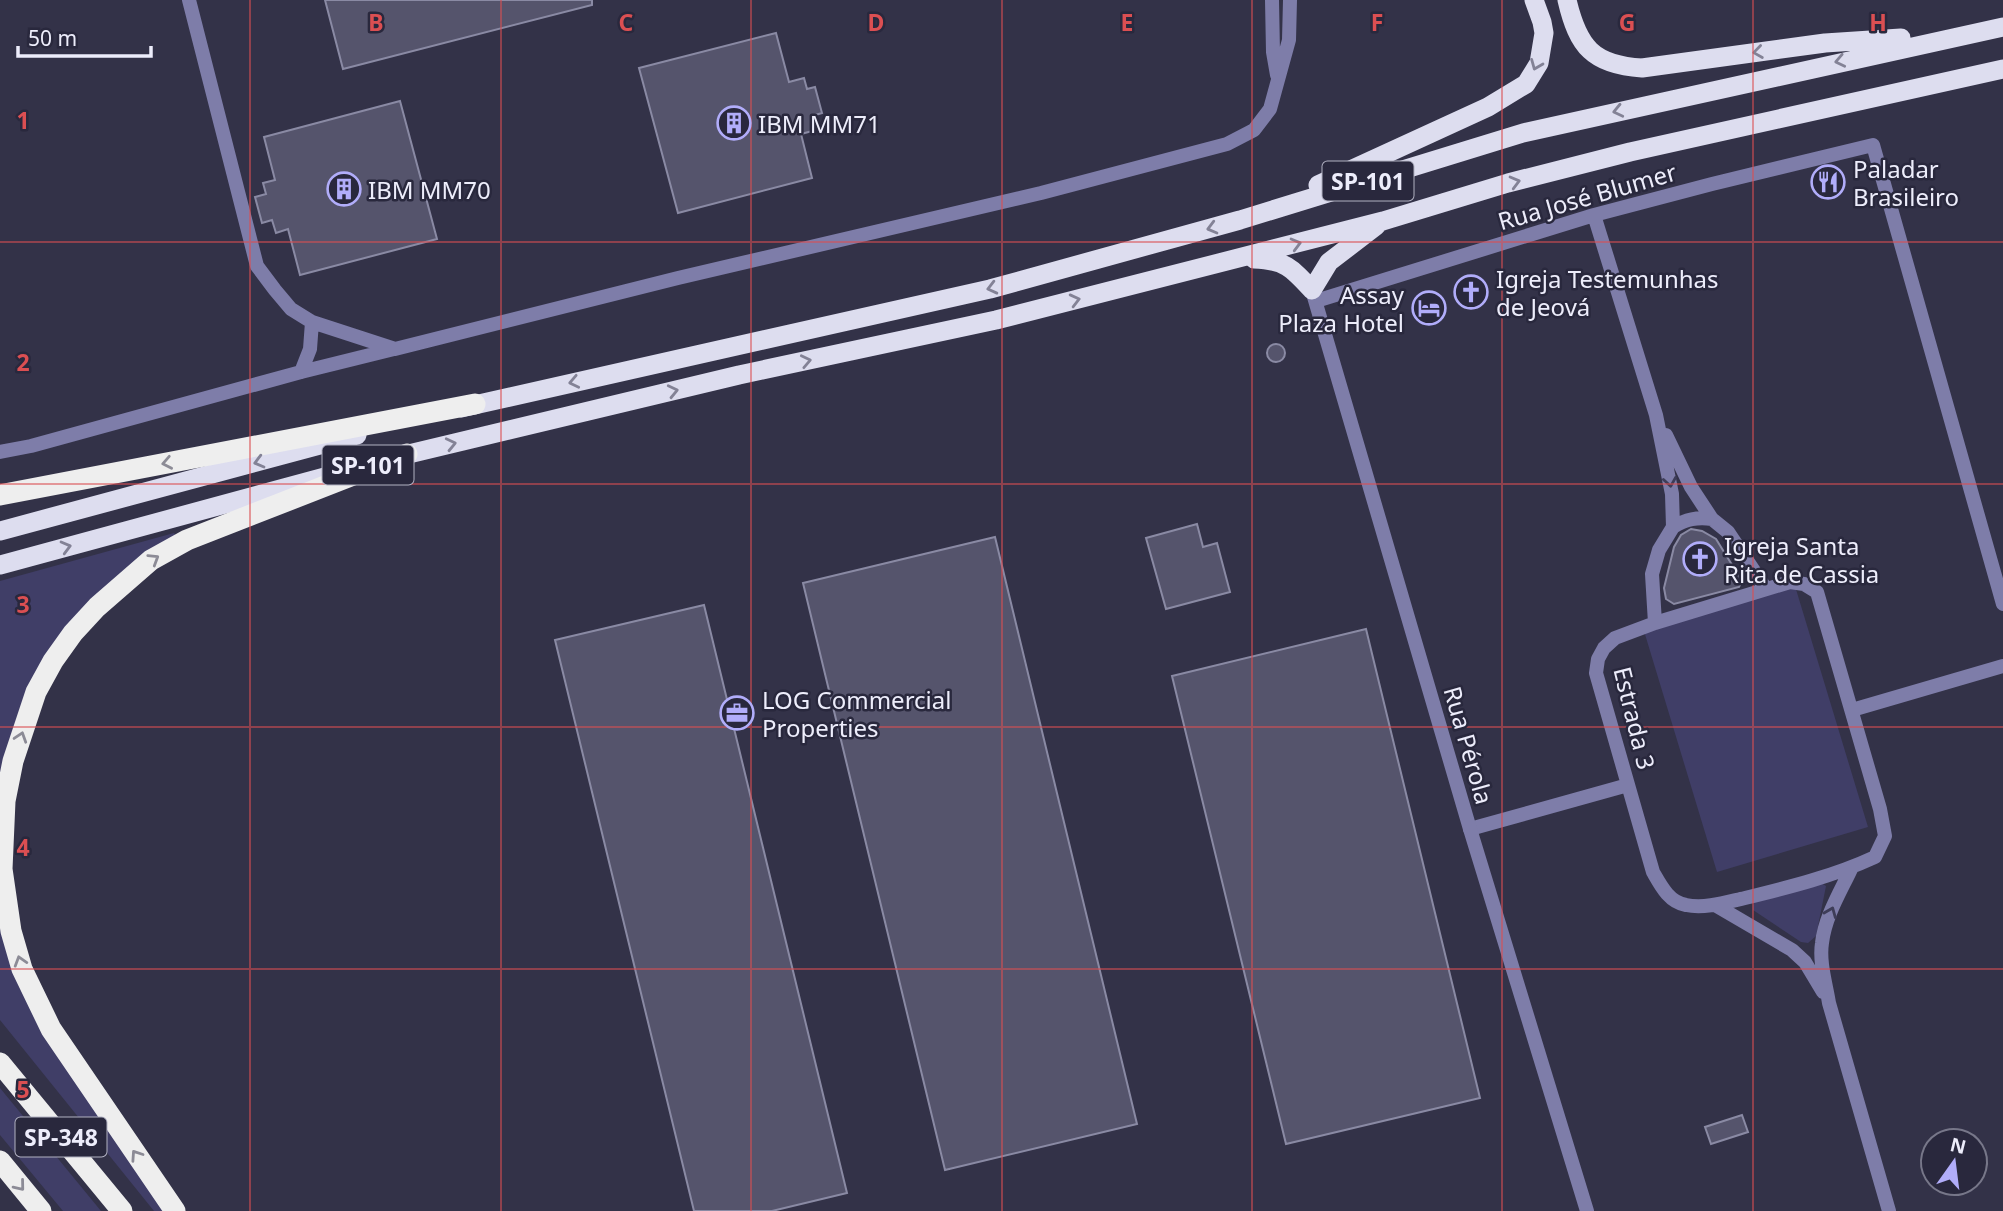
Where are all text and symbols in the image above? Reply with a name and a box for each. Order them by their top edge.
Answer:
text: B [368,6,384,38]
text: C [619,6,634,38]
text: D [868,6,884,38]
text: E [1121,6,1133,38]
text: F [1371,6,1383,38]
text: G [1619,6,1635,38]
text: H [1869,6,1887,38]
scale bar [18,14,150,58]
text: 50 m [28,24,77,52]
one-way arrow [1752,45,1764,60]
one-way arrow [1834,53,1846,68]
one-way arrow [1530,58,1544,70]
one-way arrow [1612,103,1624,117]
text: 1 [16,104,30,136]
building icon: IBM MM71 [715,104,753,142]
place label: IBM MM71 [758,107,881,140]
place label: Paladar Brasileiro [1853,152,1959,213]
street label: Rua José Blumer [1494,155,1680,237]
road number: SP-101 [1322,162,1414,200]
restaurant icon: Paladar Brasileiro [1809,163,1847,201]
building icon: IBM MM70 [325,170,363,208]
place label: IBM MM70 [368,173,491,206]
one-way arrow [1509,176,1521,190]
one-way arrow [1206,220,1218,234]
one-way arrow [1290,237,1302,252]
place label: Igreja Testemunhas de Jeová [1496,262,1719,323]
church icon: Igreja Testemunhas de Jeová [1452,273,1490,311]
place label: Assay Plaza Hotel [1278,278,1405,339]
one-way arrow [986,280,998,294]
hotel icon: Assay Plaza Hotel [1410,289,1448,327]
one-way arrow [1069,294,1081,308]
text: 2 [16,346,30,378]
one-way arrow [800,355,812,369]
one-way arrow [568,374,580,388]
one-way arrow [667,385,679,399]
one-way arrow [445,438,457,452]
road number: SP-101 [322,446,414,485]
one-way arrow [253,454,265,468]
one-way arrow [161,455,173,470]
one-way arrow [1662,476,1677,488]
place label: Igreja Santa Rita de Cassia [1724,529,1879,590]
church icon: Igreja Santa Rita de Cassia [1681,540,1719,578]
one-way arrow [60,541,72,555]
one-way arrow [146,555,159,568]
text: 3 [16,588,30,620]
street label: Estrada 3 [1606,663,1664,773]
street label: Rua Pérola [1436,682,1502,808]
place label: LOG Commercial Properties [762,683,951,744]
office icon: LOG Commercial Properties [718,694,756,732]
one-way arrow [12,732,27,744]
text: 4 [16,831,30,863]
one-way arrow [1823,907,1837,919]
one-way arrow [13,955,28,967]
text: 5 [16,1073,30,1105]
road number: SP-348 [15,1118,106,1156]
north arrow [1919,1127,1989,1197]
text: N [1947,1131,1969,1160]
one-way arrow [132,1150,144,1163]
one-way arrow [12,1179,25,1191]

